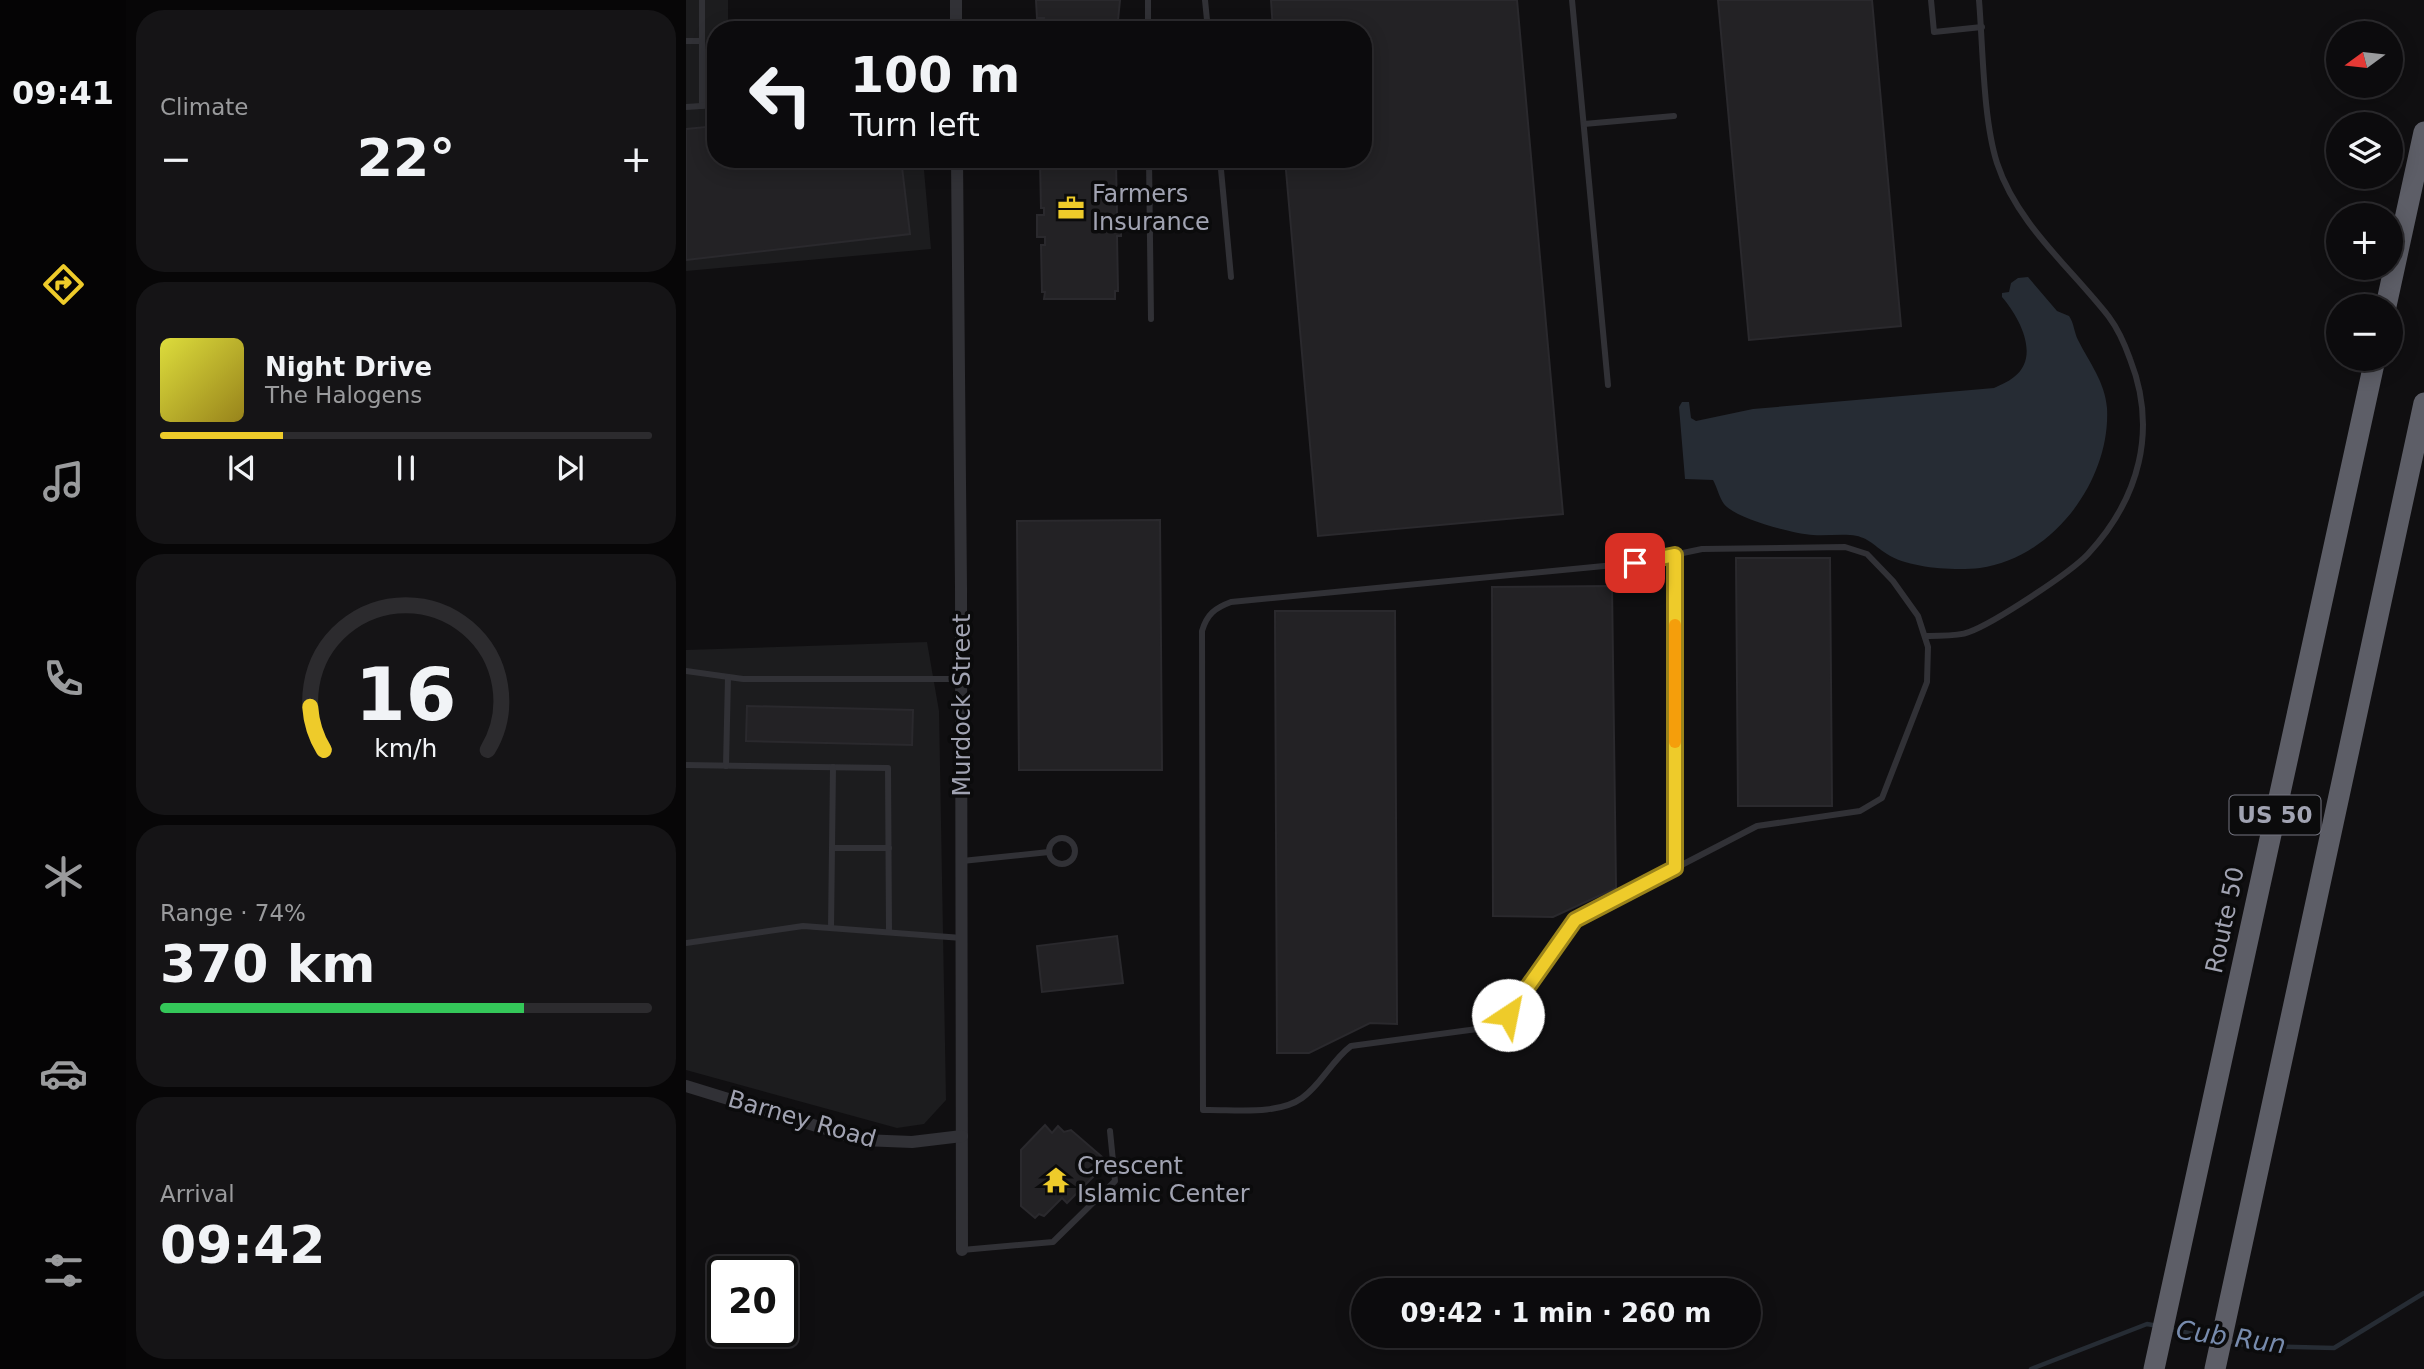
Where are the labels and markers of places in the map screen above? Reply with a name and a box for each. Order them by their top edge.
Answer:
place label: Farmers Insurance [1092,180,1210,236]
office icon: Farmers Insurance [1056,193,1086,223]
pin [1605,533,1665,593]
place label: Crescent Islamic Center [1077,1152,1250,1208]
temple icon: Crescent Islamic Center [1041,1165,1071,1195]

